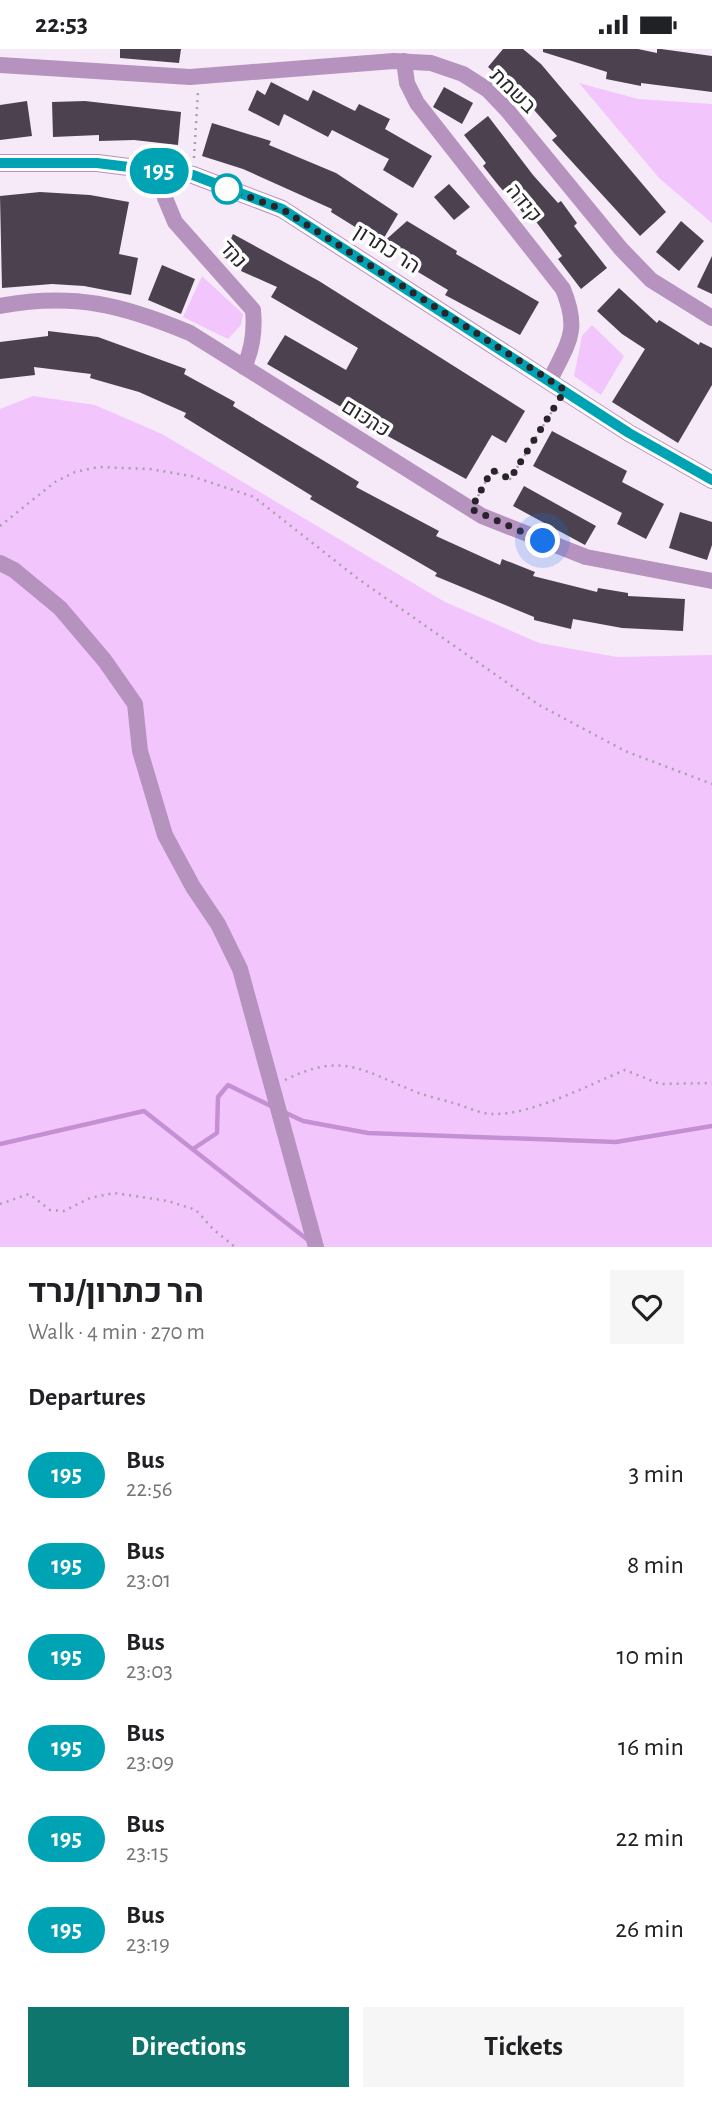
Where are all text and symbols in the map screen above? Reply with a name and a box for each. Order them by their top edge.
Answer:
text: 22:53 [35,11,88,37]
street label: בשמת [486,65,540,117]
line badge: 195 [119,148,199,194]
text: 195 [144,159,174,183]
unlabelled marker [212,174,242,204]
street label: קידה [502,180,546,226]
street label: הר כתרון [350,221,424,277]
street label: נרד [216,236,250,272]
street label: כרכום [338,395,394,441]
your location [525,523,560,558]
button: heart [610,1270,684,1344]
text: הר כתרון/נרד [28,1276,204,1309]
text: Walk · 4 min · 270 m [28,1321,205,1344]
text: Departures [28,1384,146,1410]
text: Bus [126,1447,165,1473]
text: 3 min [628,1461,684,1487]
text: 195 [51,1463,82,1487]
text: 22:56 [126,1478,173,1501]
text: Bus [126,1538,165,1564]
text: 8 min [627,1552,684,1578]
text: 195 [51,1554,82,1578]
text: 23:01 [126,1569,171,1592]
text: Bus [126,1629,165,1655]
text: 10 min [617,1643,684,1669]
text: 195 [51,1645,82,1669]
text: 23:03 [126,1660,173,1683]
text: Bus [126,1720,165,1746]
text: 16 min [618,1734,684,1760]
text: 195 [51,1736,82,1760]
text: 23:09 [126,1751,174,1774]
text: Bus [126,1811,165,1837]
text: 22 min [616,1825,684,1851]
text: 195 [51,1827,82,1851]
text: 23:15 [126,1842,169,1865]
text: Bus [126,1902,165,1928]
text: 26 min [615,1916,684,1942]
text: 195 [51,1918,82,1942]
text: 23:19 [126,1933,170,1956]
button: Directions [28,2007,349,2087]
button: Tickets [363,2007,684,2087]

